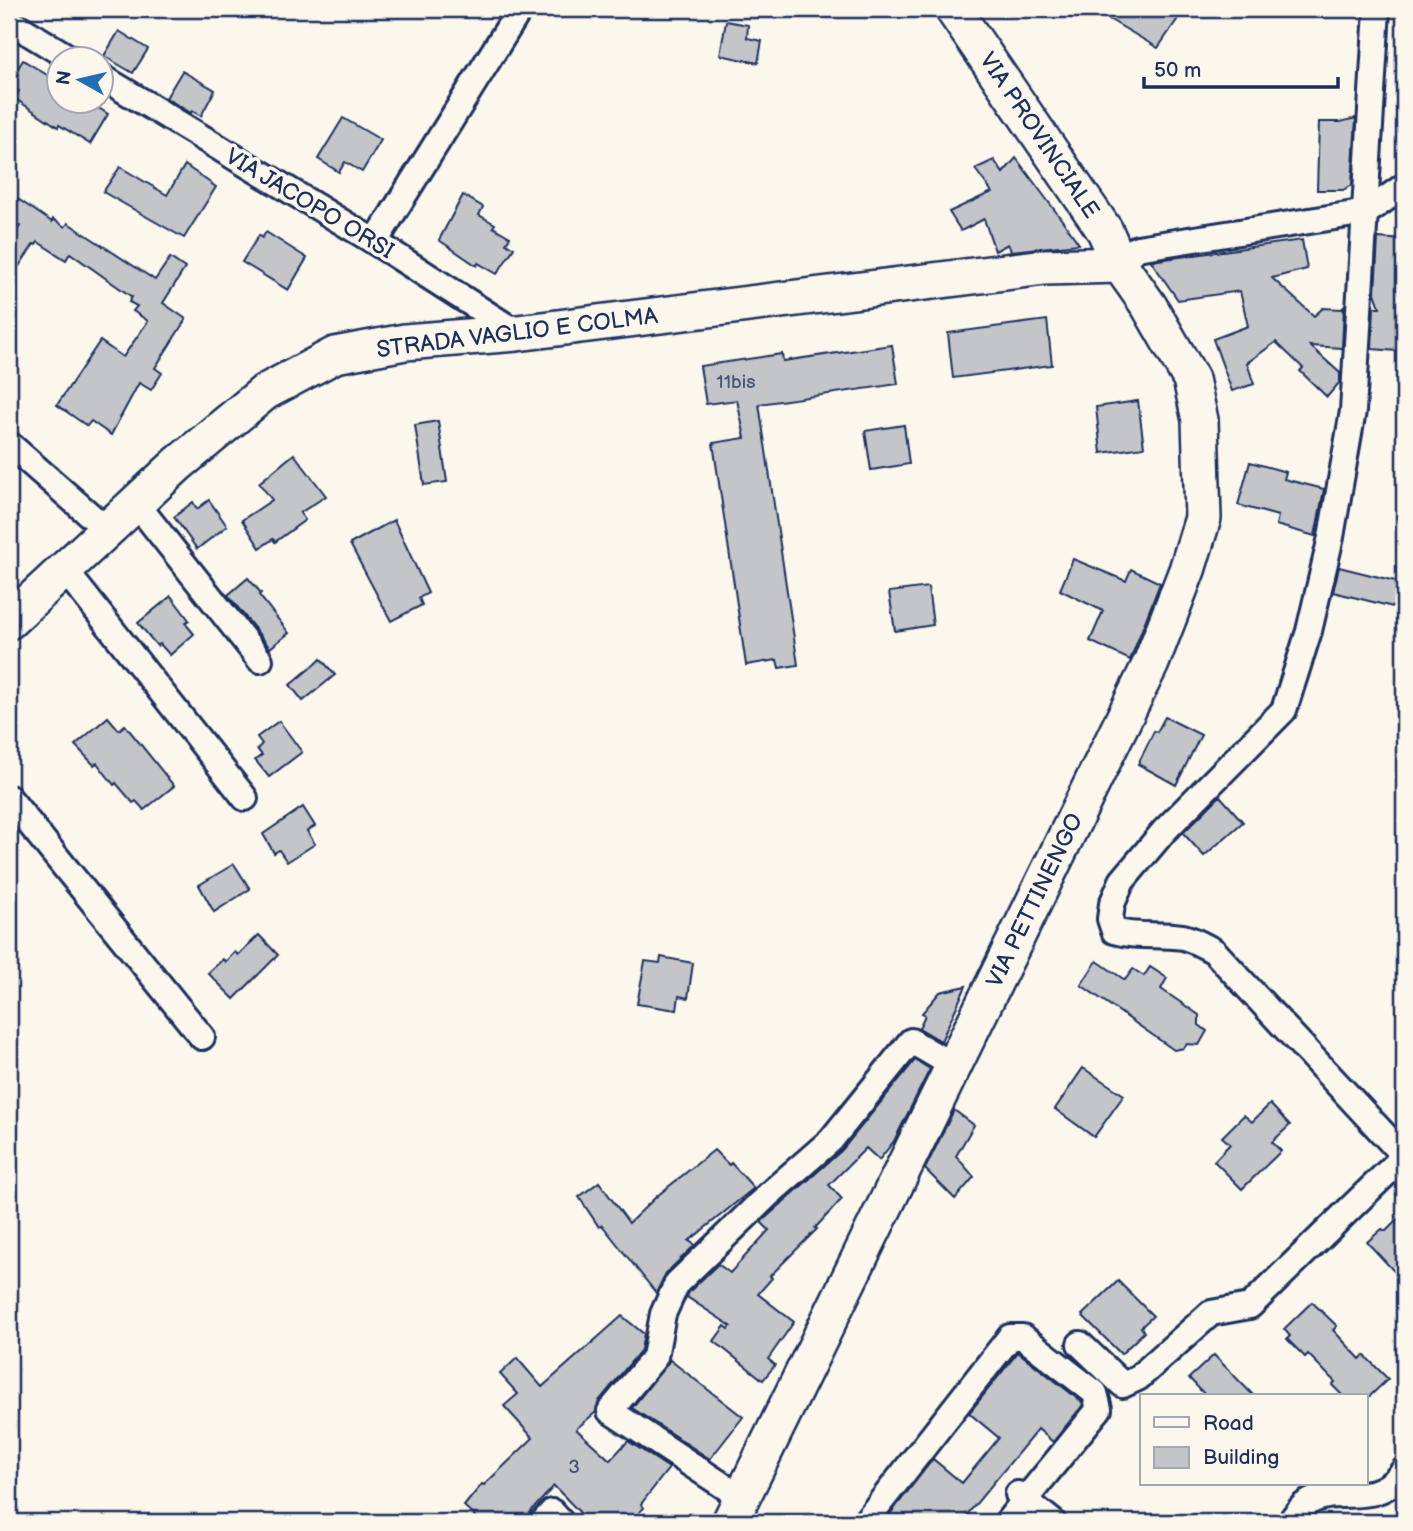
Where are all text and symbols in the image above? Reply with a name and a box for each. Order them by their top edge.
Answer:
north arrow [46,46,116,116]
scale bar [1144,46,1338,90]
street label: VIA PROVINCIALE [973,47,1105,224]
text: 50 m [1154,58,1201,83]
text: N [52,69,77,87]
street label: VIA JACOPO ORSI [220,142,399,265]
street label: STRADA VAGLIO E COLMA [375,302,660,364]
house number: 11bis [716,371,756,394]
street label: VIA PETTINENGO [981,809,1089,992]
legend [1140,1394,1368,1486]
text: Road [1203,1411,1254,1436]
text: Building [1203,1445,1279,1470]
house number: 3 [568,1456,580,1479]

